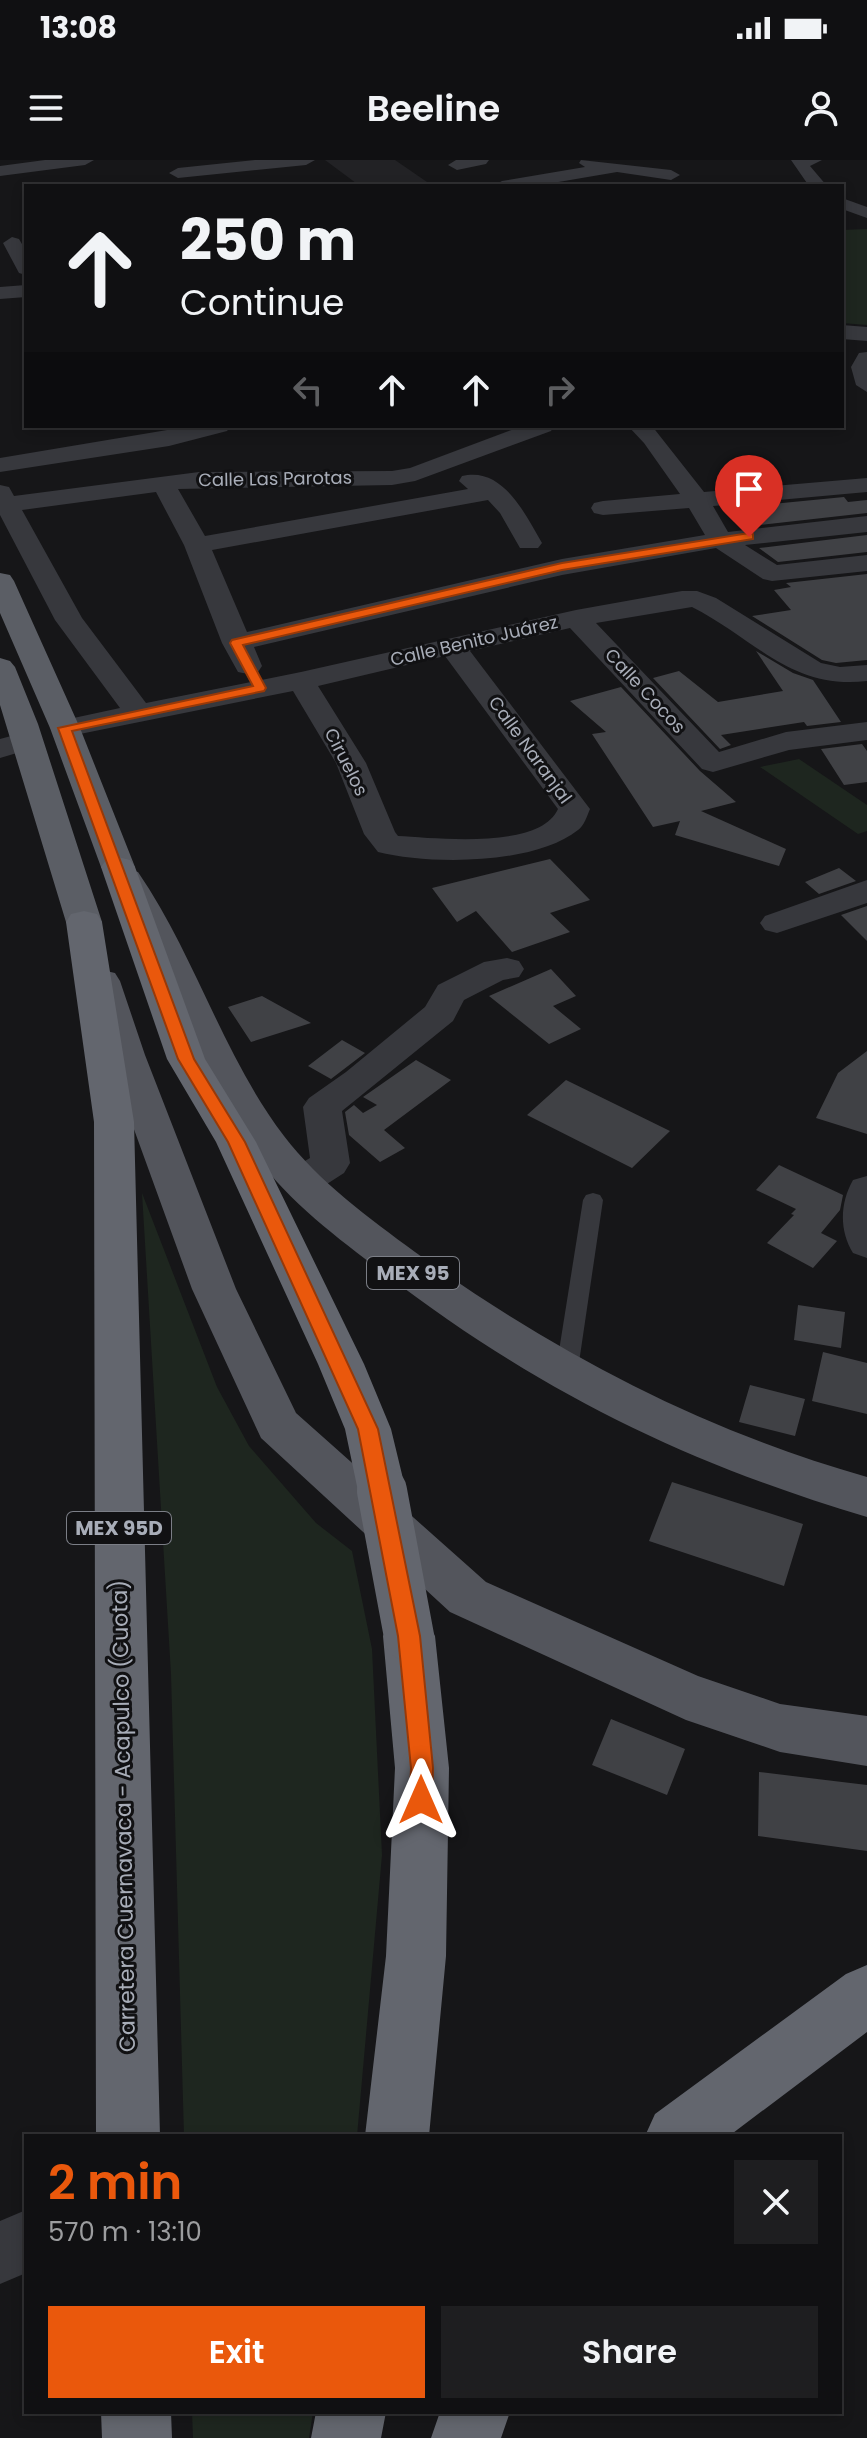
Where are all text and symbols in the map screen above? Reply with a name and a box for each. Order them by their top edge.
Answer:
text: 13:08 [40,6,117,49]
text: Beeline [367,83,500,134]
icon: menu [24,86,68,130]
icon: person [799,86,843,130]
text: 250 m [180,201,356,280]
icon: ahead [48,216,152,320]
text: Continue [180,277,344,328]
icon: left [286,368,330,412]
icon: ahead [370,368,414,412]
icon: ahead [454,368,498,412]
icon: right [538,368,582,412]
pin [715,455,783,537]
street label: Calle Las Parotas [198,465,352,492]
icon: arrive [727,467,771,511]
street label: Calle Benito Juárez [388,609,560,672]
street label: Calle Cocos [599,643,691,739]
street label: Calle Naranjal [483,691,578,808]
street label: Ciruelos [319,724,374,800]
road number: MEX 95 [367,1257,459,1289]
road number: MEX 95D [67,1512,171,1544]
street label: Carretera Cuernavaca - Acapulco (Cuota) [104,1580,143,2052]
position arrow [379,1758,463,1842]
text: 2 min [48,2149,182,2216]
button: close [734,2160,818,2244]
text: 570 m · 13:10 [48,2214,202,2250]
button: Exit [48,2306,425,2398]
button: Share [441,2306,818,2398]

